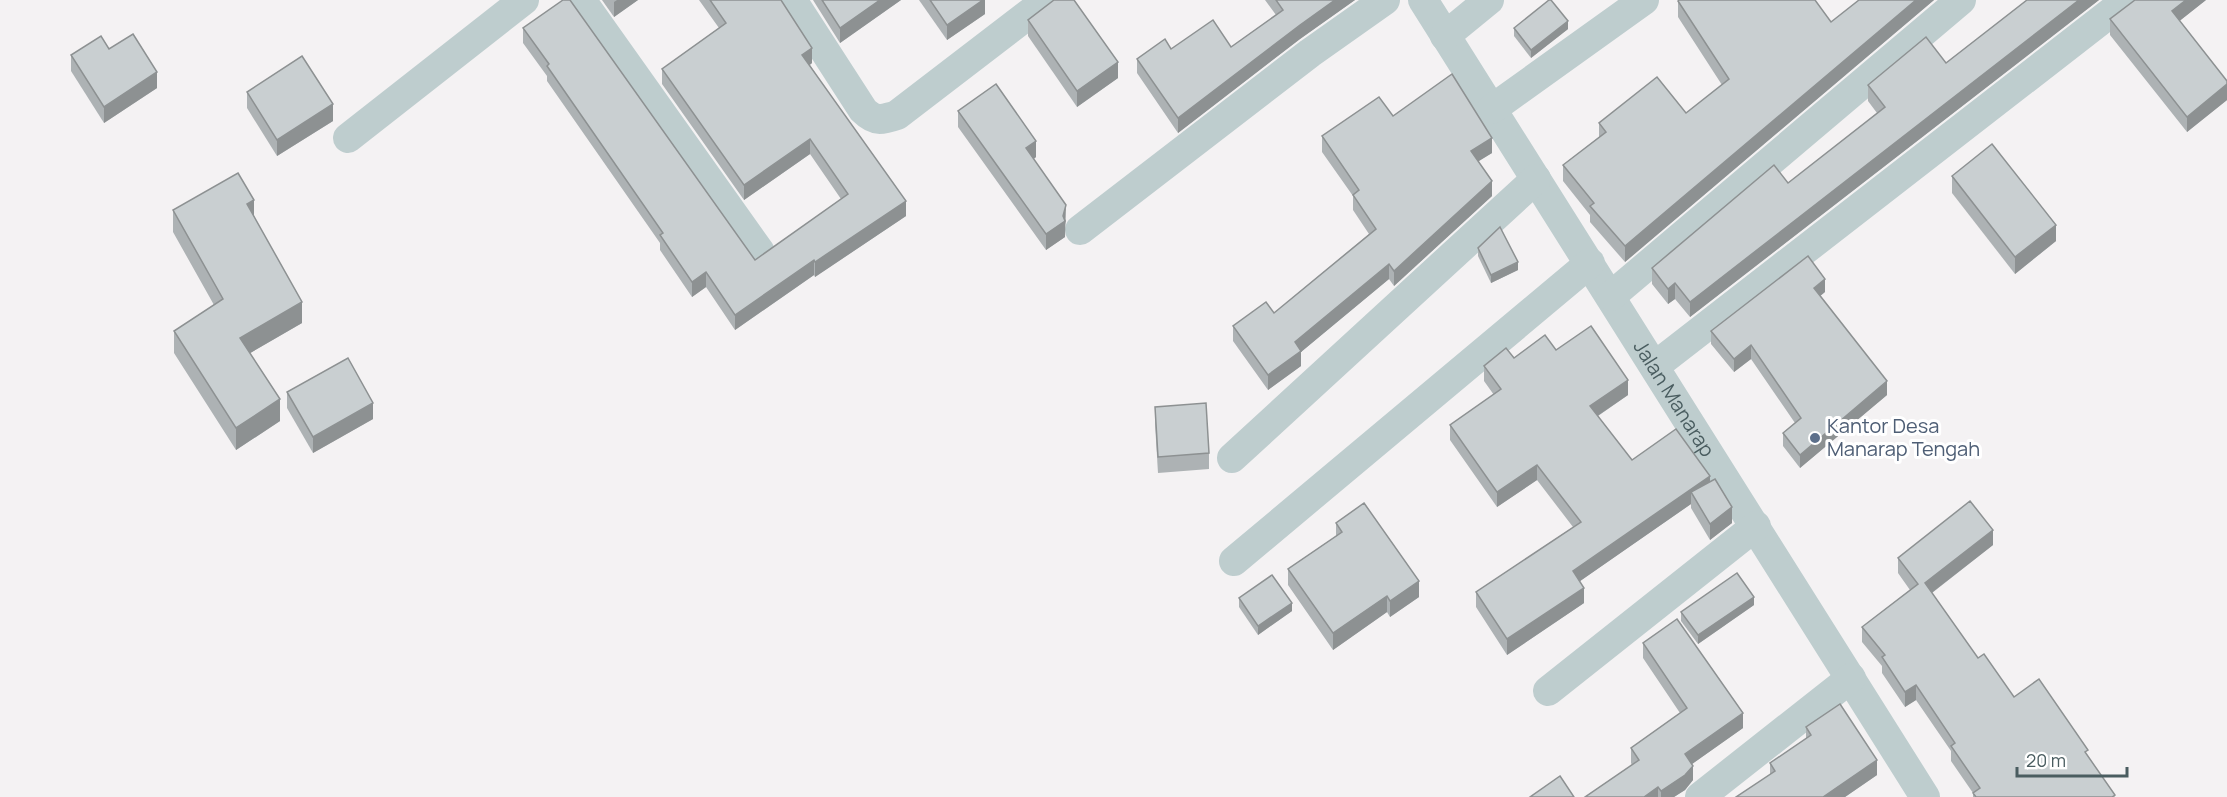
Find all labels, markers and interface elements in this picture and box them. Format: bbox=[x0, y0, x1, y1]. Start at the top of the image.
street label: Jalan Manarap bbox=[1628, 335, 1721, 462]
place label: Kantor Desa Manarap Tengah bbox=[1827, 412, 1980, 462]
marker: Kantor Desa Manarap Tengah bbox=[1808, 431, 1822, 445]
scale bar bbox=[2017, 740, 2126, 778]
text: 20 m bbox=[2026, 748, 2066, 772]

